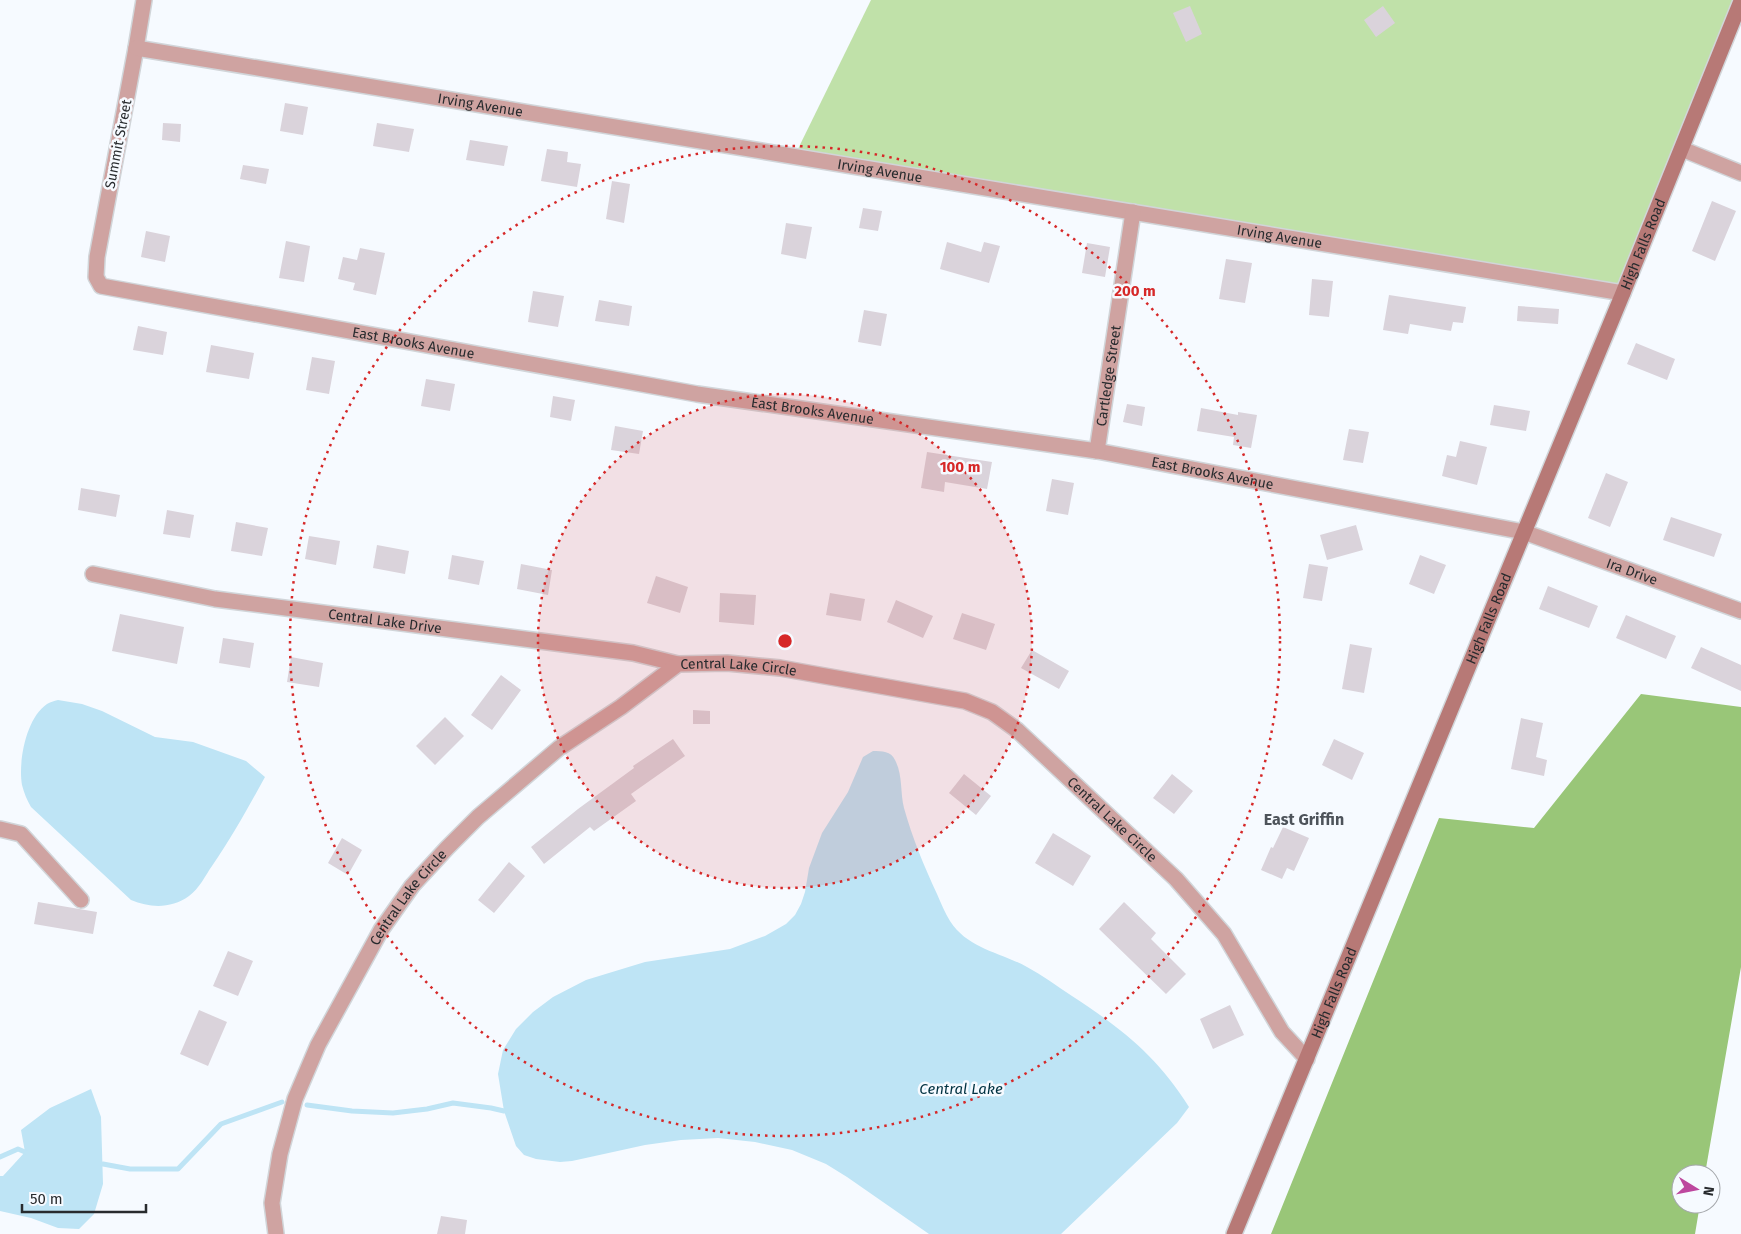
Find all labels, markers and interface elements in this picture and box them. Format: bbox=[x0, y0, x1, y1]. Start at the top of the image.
street label: Irving Avenue bbox=[436, 90, 524, 121]
street label: Summit Street bbox=[102, 97, 136, 190]
street label: Irving Avenue bbox=[836, 156, 924, 186]
street label: High Falls Road bbox=[1617, 196, 1669, 292]
street label: Irving Avenue bbox=[1236, 222, 1323, 252]
text: 200 m bbox=[1114, 282, 1156, 300]
street label: Cartledge Street bbox=[1093, 323, 1125, 428]
street label: East Brooks Avenue bbox=[351, 324, 476, 362]
street label: East Brooks Avenue bbox=[750, 394, 875, 428]
street label: East Brooks Avenue bbox=[1150, 454, 1275, 493]
text: 100 m bbox=[940, 458, 980, 476]
street label: Ira Drive bbox=[1604, 555, 1660, 589]
street label: High Falls Road bbox=[1463, 571, 1515, 667]
street label: Central Lake Drive bbox=[327, 606, 443, 637]
centre of rings bbox=[776, 632, 794, 650]
street label: Central Lake Circle bbox=[680, 655, 798, 680]
street label: Central Lake Circle bbox=[1064, 774, 1160, 866]
district label: East Griffin bbox=[1264, 810, 1344, 829]
street label: Central Lake Circle bbox=[366, 846, 450, 948]
street label: High Falls Road bbox=[1308, 945, 1361, 1041]
water label: Central Lake bbox=[919, 1080, 1003, 1098]
north arrow bbox=[1671, 1164, 1721, 1214]
scale bar bbox=[22, 1182, 146, 1214]
text: N bbox=[1699, 1185, 1717, 1197]
text: 50 m bbox=[30, 1190, 63, 1208]

